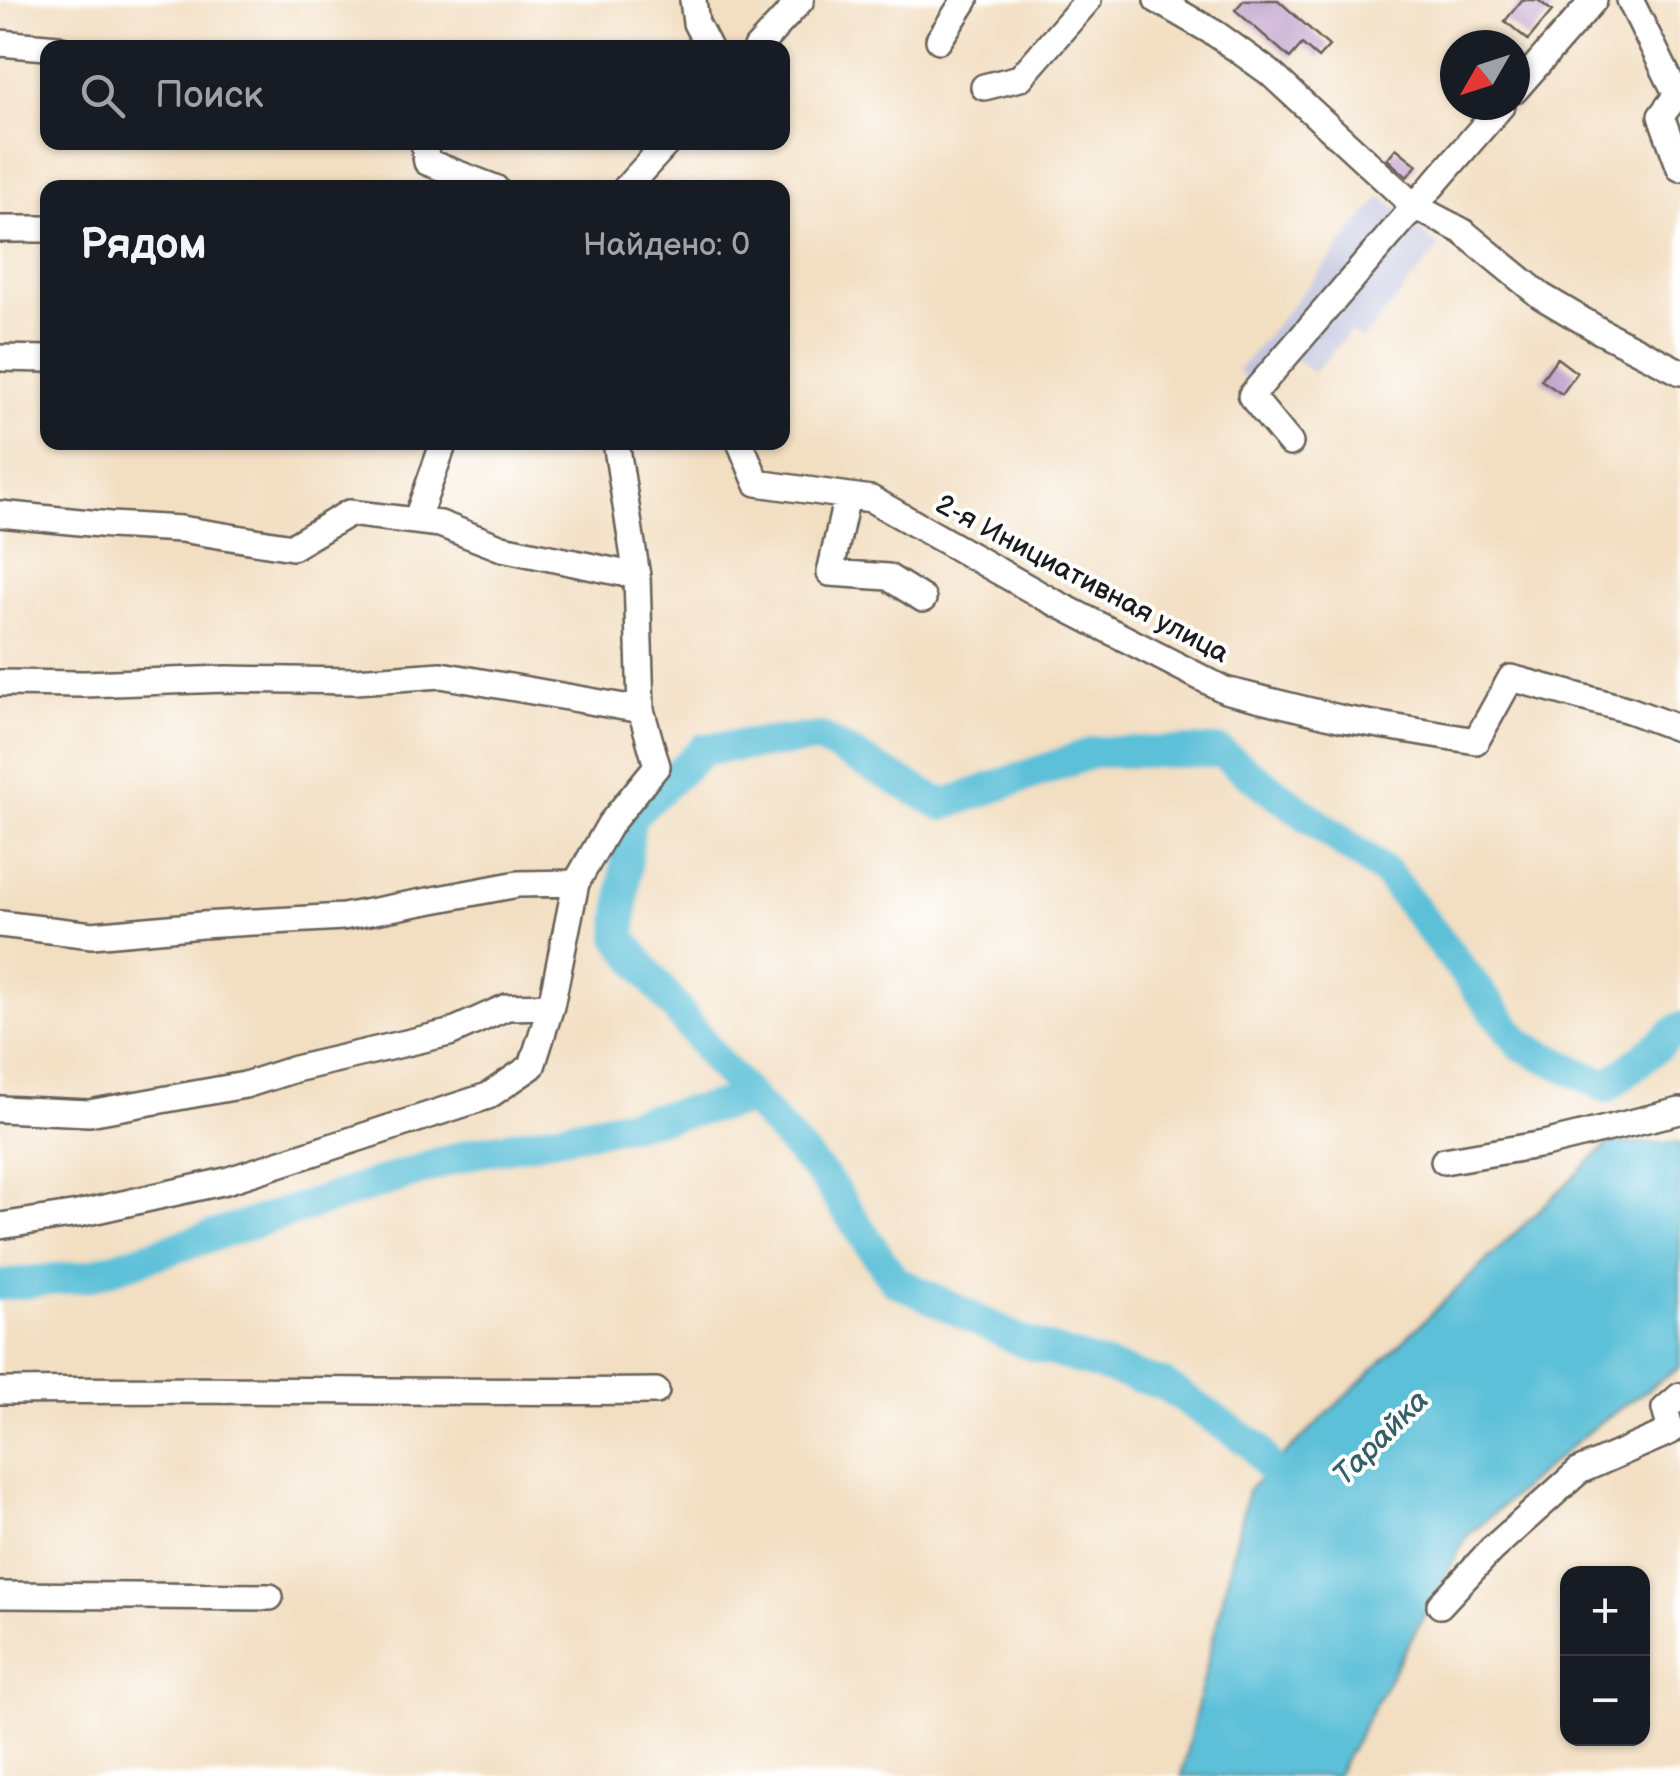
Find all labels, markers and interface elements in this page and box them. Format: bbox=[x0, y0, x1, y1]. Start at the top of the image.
north arrow bbox=[1440, 30, 1530, 120]
search box bbox=[40, 40, 790, 150]
icon: search bbox=[75, 68, 130, 123]
text: Поиск bbox=[155, 73, 263, 118]
text: Рядом bbox=[80, 220, 207, 271]
text: Найдено: 0 bbox=[583, 226, 750, 265]
street label: 2-я Инициативная улица bbox=[930, 488, 1234, 671]
water label: Тарайка bbox=[1326, 1383, 1436, 1493]
map controls bbox=[1560, 1566, 1650, 1746]
button: + bbox=[1560, 1566, 1650, 1656]
button: − bbox=[1560, 1656, 1650, 1746]

